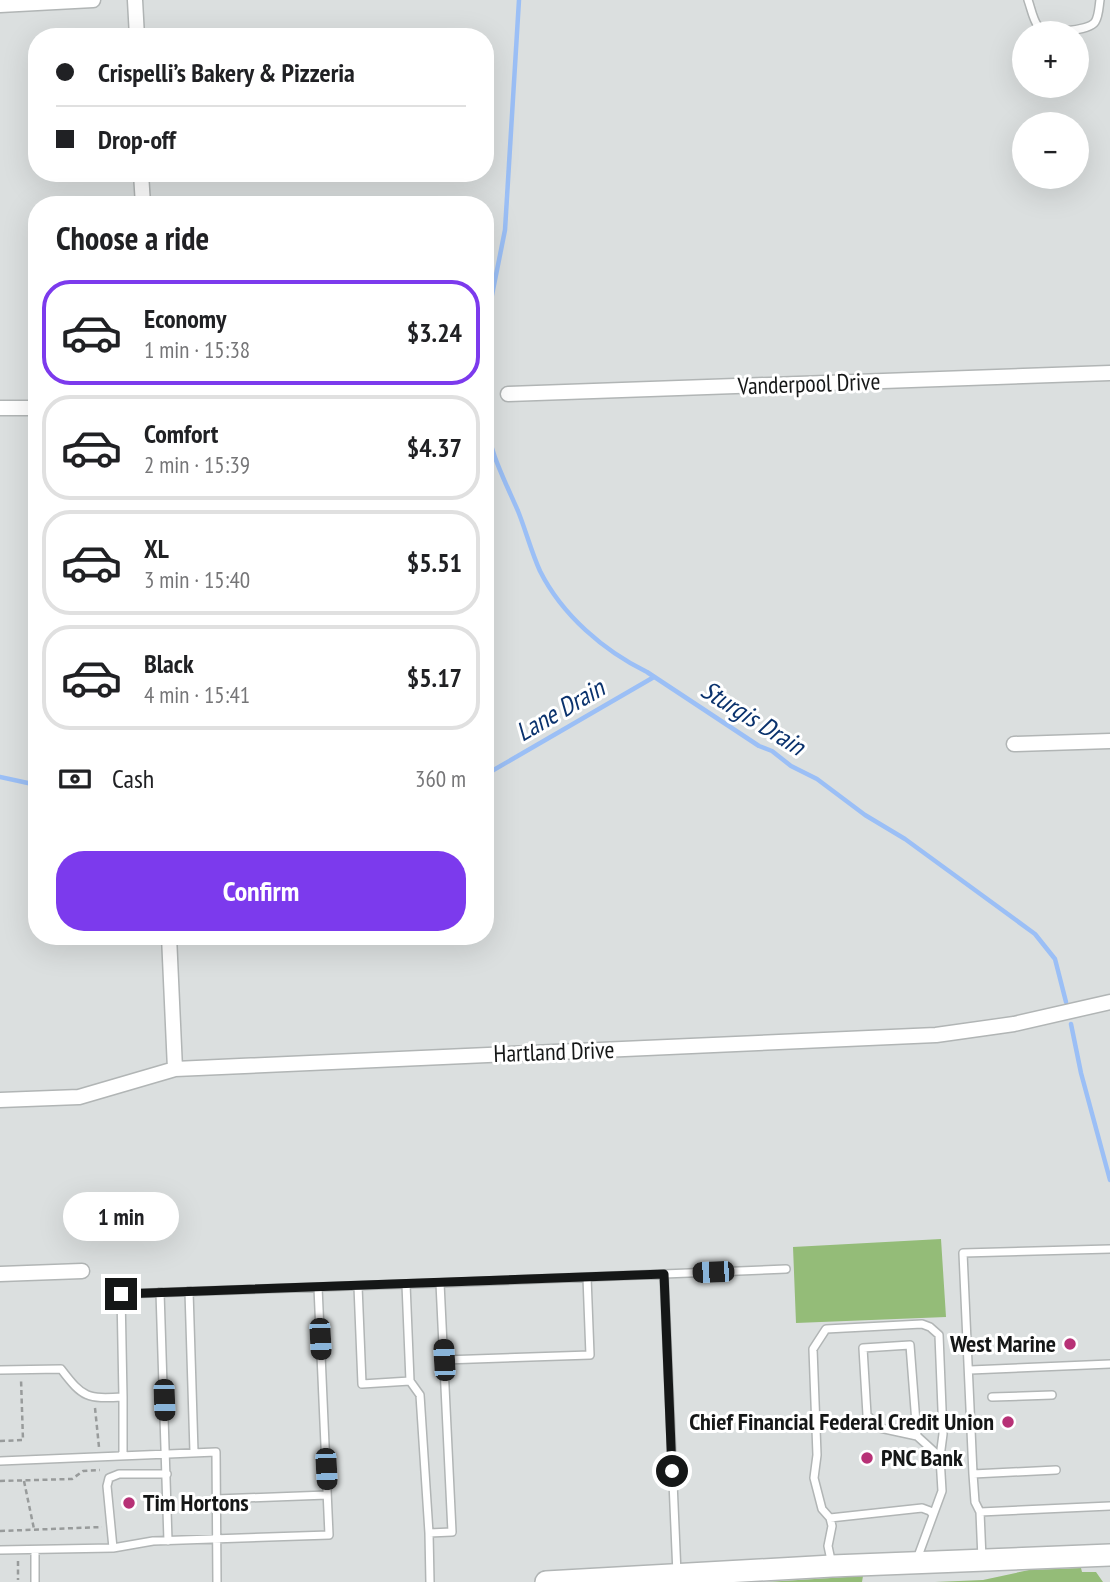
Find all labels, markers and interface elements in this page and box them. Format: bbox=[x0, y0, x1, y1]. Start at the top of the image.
map controls bbox=[1012, 21, 1089, 189]
button: + bbox=[1012, 21, 1089, 98]
text: Crispelli’s Bakery & Pizzeria bbox=[98, 56, 355, 89]
button: − bbox=[1012, 112, 1089, 189]
text: Drop-off bbox=[98, 123, 176, 156]
text: Choose a ride bbox=[56, 217, 209, 259]
icon: car bbox=[60, 301, 123, 364]
text: Economy bbox=[144, 302, 226, 335]
text: $3.24 bbox=[407, 316, 462, 349]
text: 1 min · 15:38 bbox=[144, 335, 250, 364]
street label: Vanderpool Drive bbox=[736, 366, 881, 402]
icon: car bbox=[60, 416, 123, 479]
text: Comfort bbox=[144, 417, 218, 450]
text: $4.37 bbox=[407, 431, 462, 464]
text: 2 min · 15:39 bbox=[144, 450, 250, 479]
icon: car bbox=[60, 531, 123, 594]
text: XL bbox=[144, 532, 169, 565]
text: $5.51 bbox=[407, 546, 462, 579]
text: 3 min · 15:40 bbox=[144, 565, 250, 594]
icon: car bbox=[60, 646, 123, 709]
text: Black bbox=[144, 647, 194, 680]
text: $5.17 bbox=[407, 661, 462, 694]
water label: Lane Drain bbox=[510, 670, 611, 748]
water label: Sturgis Drain bbox=[695, 673, 813, 763]
text: 4 min · 15:41 bbox=[144, 680, 250, 709]
icon: cash bbox=[56, 760, 94, 798]
text: Cash bbox=[112, 762, 154, 795]
text: 360 m bbox=[415, 764, 466, 793]
button: Confirm bbox=[56, 851, 466, 931]
street label: Hartland Drive bbox=[493, 1034, 615, 1069]
callout: 1 min bbox=[63, 1192, 179, 1242]
text: 1 min bbox=[98, 1202, 144, 1231]
car bbox=[692, 1261, 735, 1283]
route end bbox=[105, 1278, 137, 1310]
car bbox=[309, 1317, 332, 1361]
place label: West Marine bbox=[949, 1328, 1056, 1359]
marker: West Marine bbox=[1062, 1336, 1078, 1352]
car bbox=[433, 1338, 456, 1382]
car bbox=[153, 1379, 176, 1421]
place label: Chief Financial Federal Credit Union bbox=[689, 1406, 994, 1437]
marker: Chief Financial Federal Credit Union bbox=[1000, 1414, 1016, 1430]
place label: PNC Bank bbox=[881, 1442, 963, 1473]
car bbox=[315, 1447, 338, 1491]
marker: PNC Bank bbox=[859, 1450, 875, 1466]
route start bbox=[656, 1455, 688, 1487]
place label: Tim Hortons bbox=[143, 1487, 249, 1518]
marker: Tim Hortons bbox=[121, 1495, 137, 1511]

